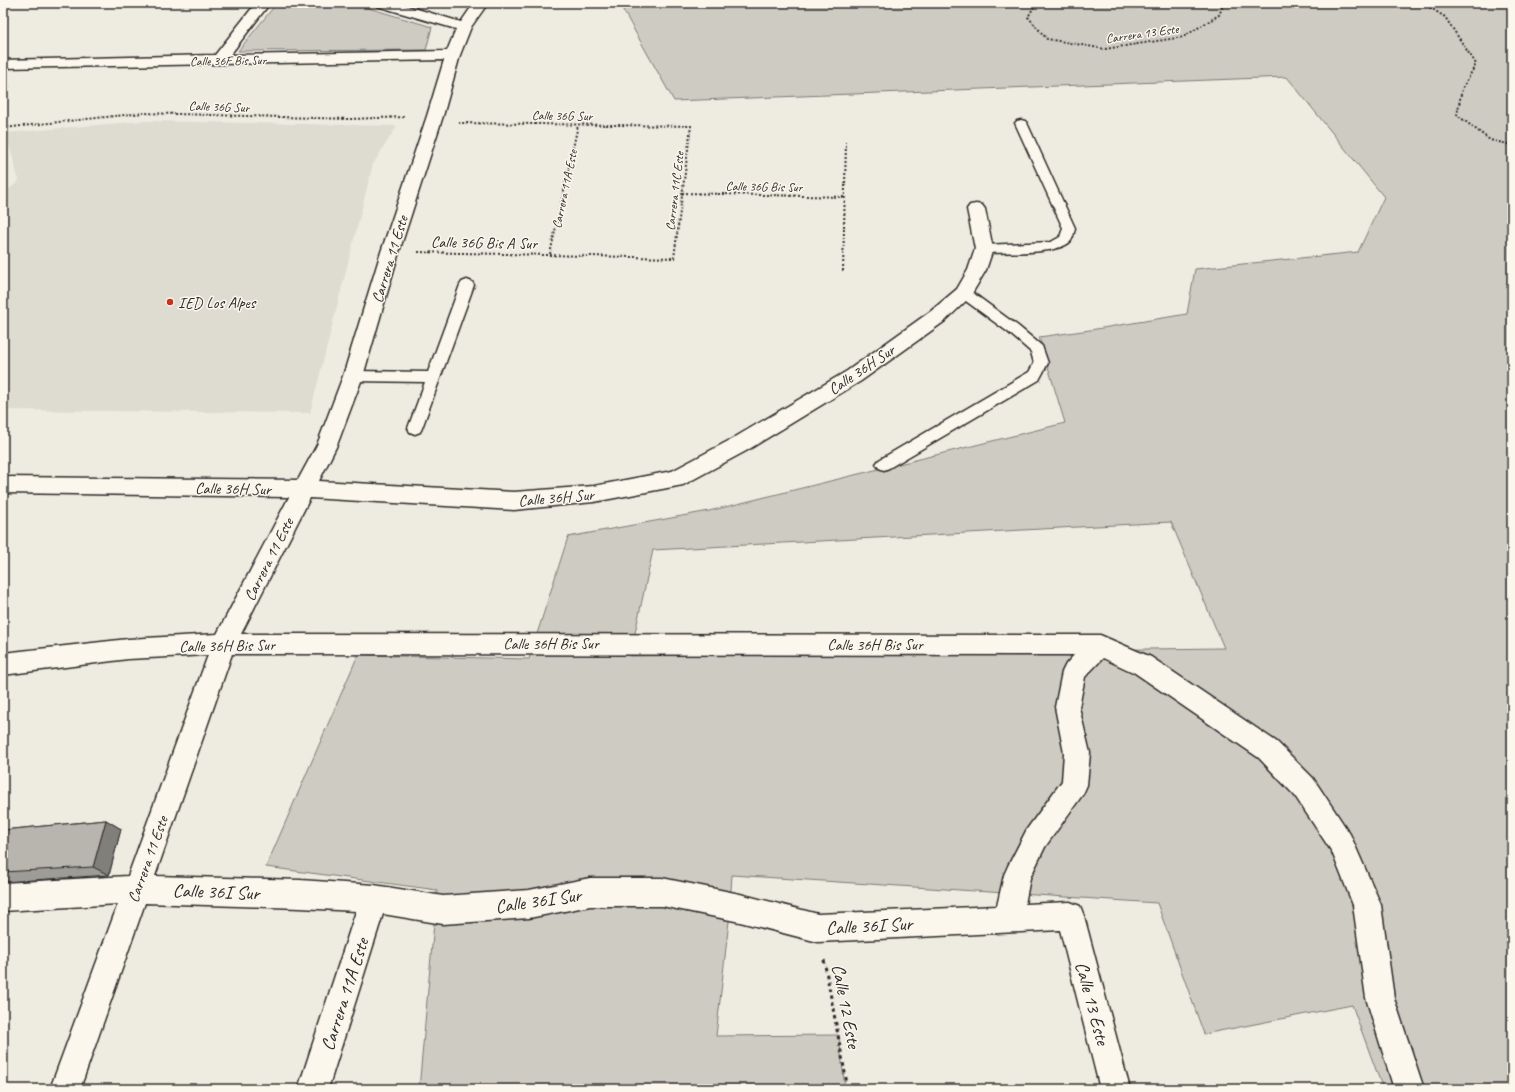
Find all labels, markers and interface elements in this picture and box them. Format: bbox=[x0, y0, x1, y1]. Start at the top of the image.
street label: Carrera 13 Este bbox=[1105, 21, 1180, 47]
street label: Calle 36F Bis Sur bbox=[190, 52, 268, 70]
street label: Calle 36G Sur bbox=[188, 98, 251, 116]
street label: Calle 36G Sur bbox=[532, 107, 594, 125]
street label: Carrera 11A Este bbox=[549, 148, 581, 230]
street label: Carrera 11C Este bbox=[662, 150, 688, 231]
street label: Calle 36G Bis Sur bbox=[725, 178, 804, 196]
street label: Carrera 11 Este bbox=[367, 212, 413, 305]
street label: Calle 36G Bis A Sur bbox=[431, 232, 539, 254]
place label: IED Los Alpes bbox=[178, 293, 257, 313]
marker: IED Los Alpes bbox=[165, 297, 175, 307]
street label: Calle 36H Sur bbox=[825, 339, 900, 399]
street label: Calle 36H Sur bbox=[195, 478, 273, 500]
street label: Calle 36H Sur bbox=[517, 485, 597, 511]
street label: Carrera 11 Este bbox=[240, 513, 299, 604]
street label: Calle 36H Bis Sur bbox=[503, 634, 600, 654]
street label: Calle 36H Bis Sur bbox=[179, 635, 276, 657]
street label: Calle 36H Bis Sur bbox=[827, 635, 924, 655]
street label: Carrera 11 Este bbox=[123, 812, 173, 905]
street label: Calle 36I Sur bbox=[172, 878, 262, 906]
street label: Calle 36I Sur bbox=[494, 883, 585, 919]
street label: Calle 36I Sur bbox=[825, 912, 915, 940]
street label: Carrera 11A Este bbox=[315, 933, 375, 1054]
street label: Calle 13 Este bbox=[1069, 959, 1115, 1049]
street label: Calle 12 Este bbox=[826, 962, 866, 1052]

